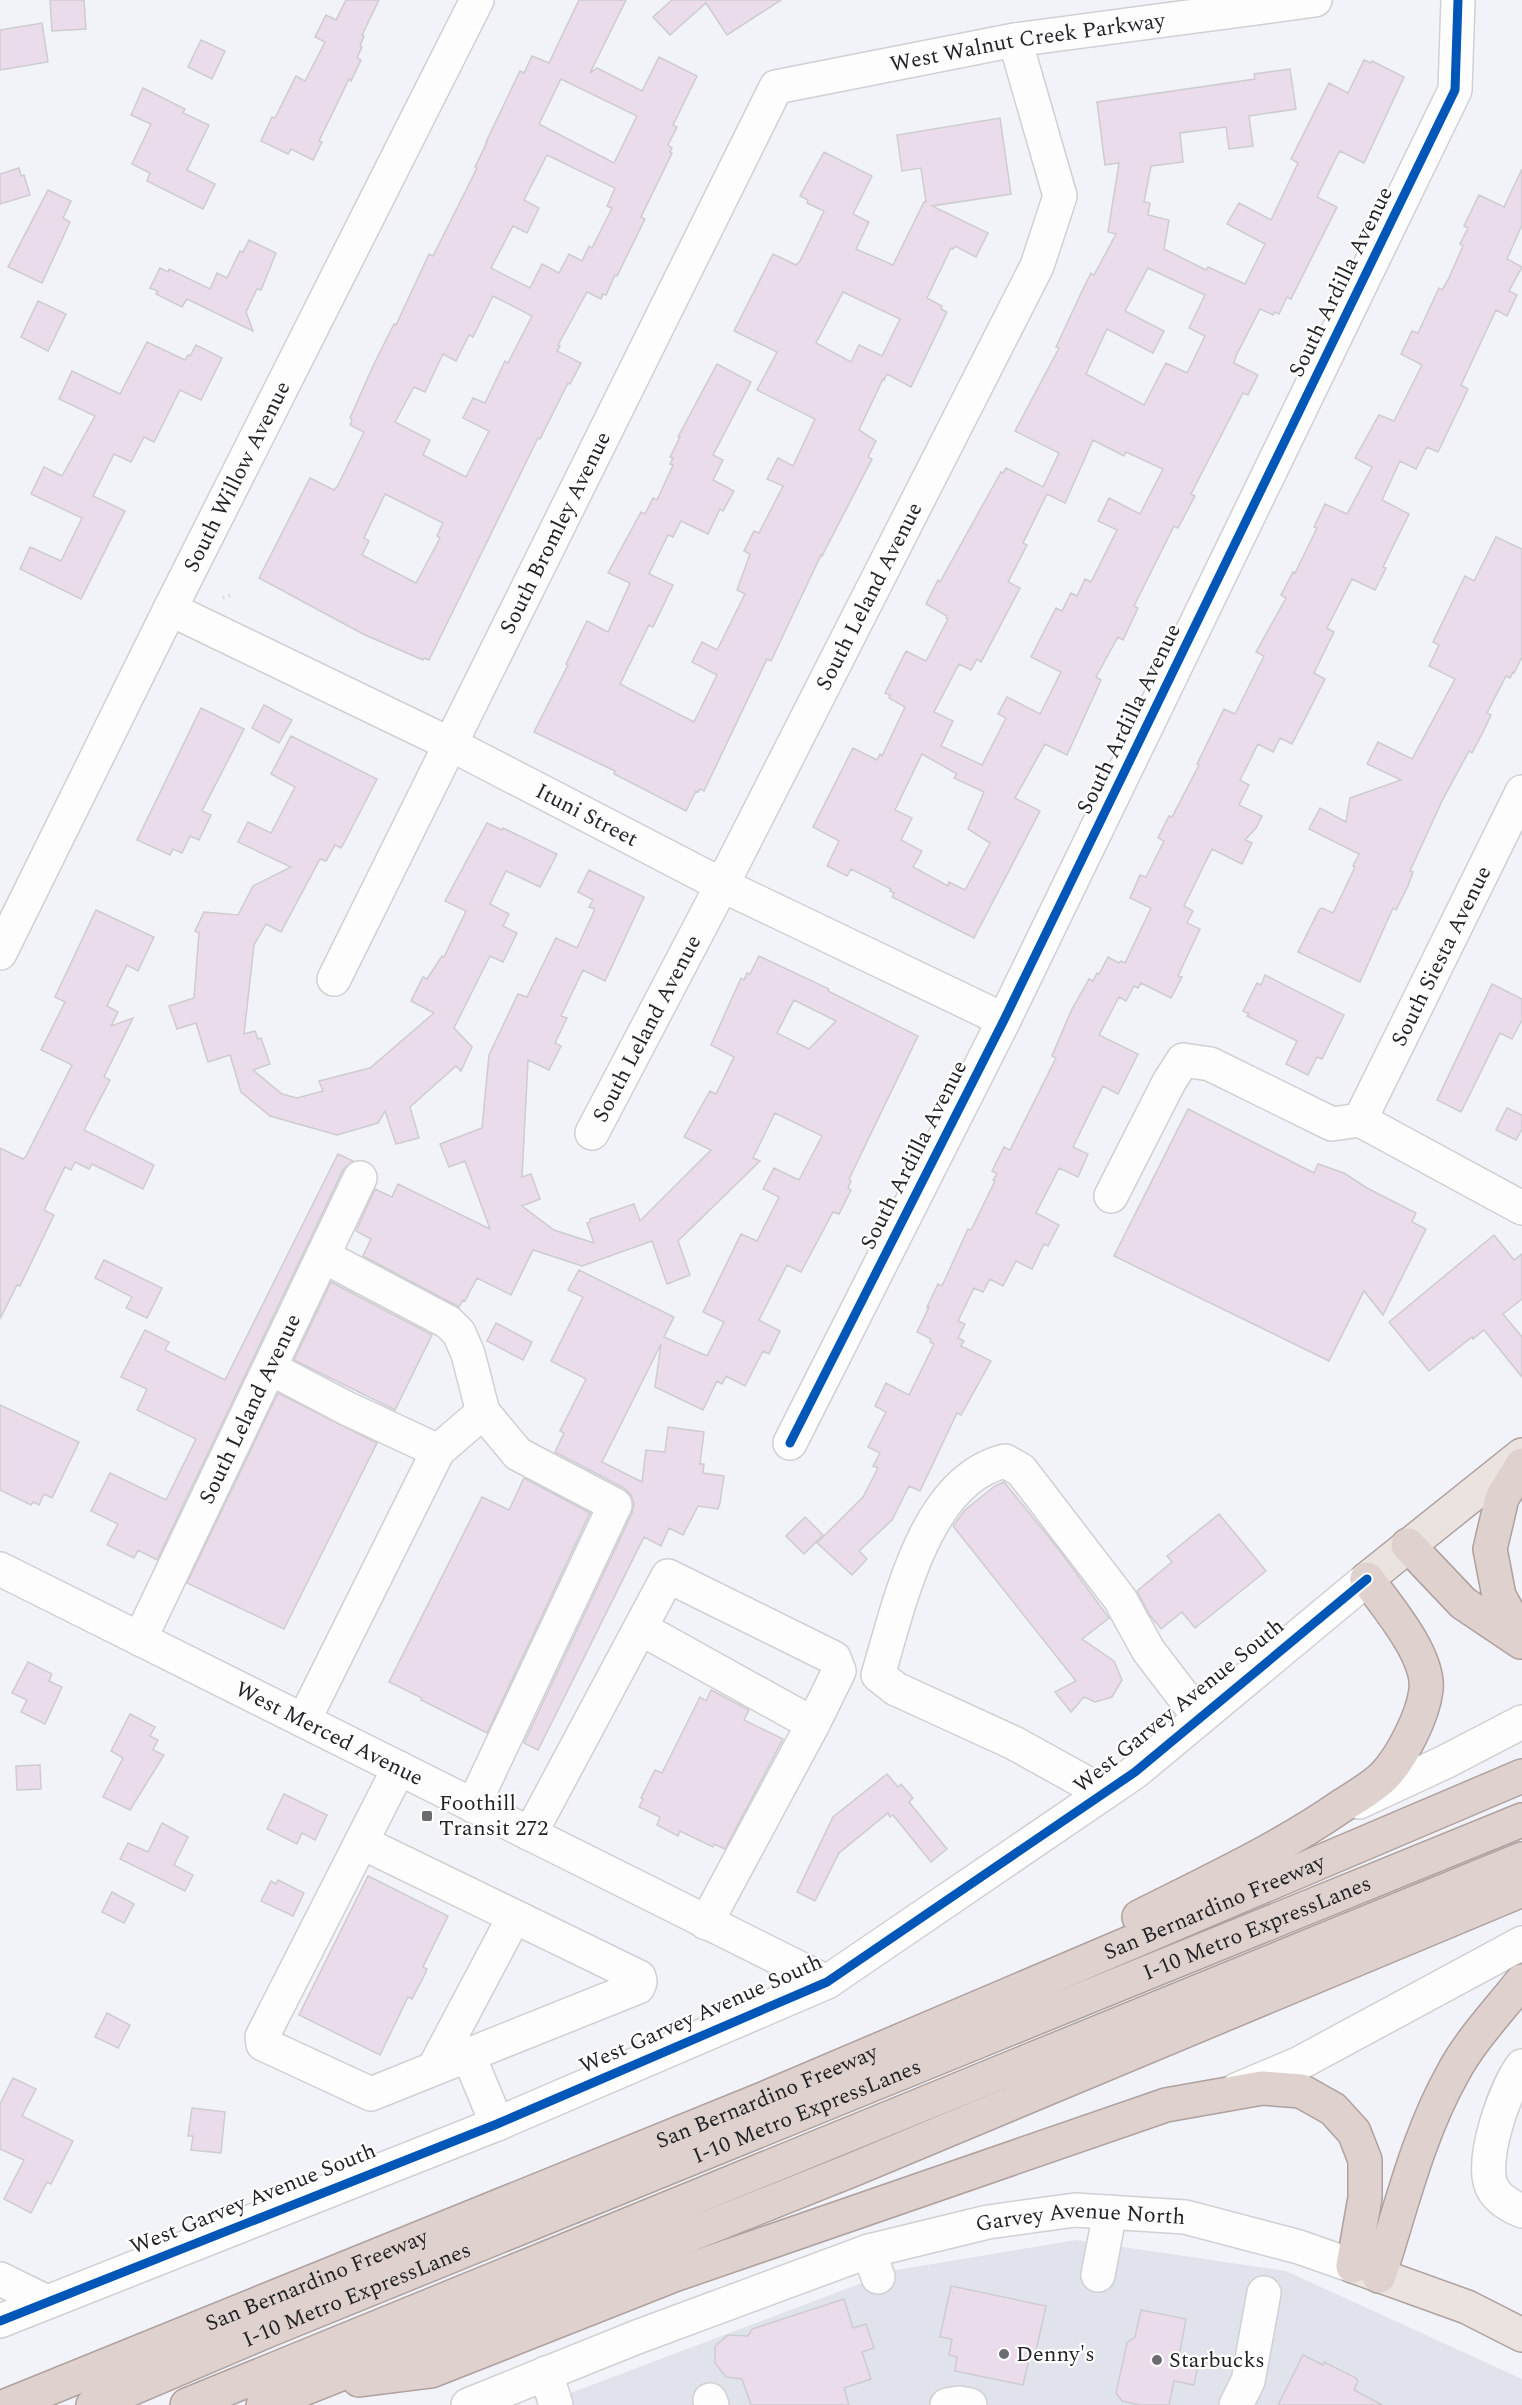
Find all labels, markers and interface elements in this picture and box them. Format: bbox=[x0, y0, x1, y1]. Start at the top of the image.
street label: West Walnut Creek Parkway bbox=[887, 3, 1168, 81]
street label: South Ardilla Avenue bbox=[1280, 181, 1402, 383]
street label: South Willow Avenue bbox=[175, 375, 299, 578]
street label: South Bromley Avenue bbox=[491, 426, 619, 640]
street label: South Leland Avenue bbox=[807, 496, 931, 696]
street label: South Ardilla Avenue bbox=[1068, 618, 1190, 820]
street label: Ituni Street bbox=[530, 775, 644, 855]
street label: South Siesta Avenue bbox=[1382, 860, 1500, 1052]
street label: South Leland Avenue bbox=[584, 929, 710, 1128]
street label: South Ardilla Avenue bbox=[852, 1055, 976, 1255]
street label: South Leland Avenue bbox=[190, 1308, 309, 1510]
street label: West Garvey Avenue South bbox=[1066, 1610, 1292, 1802]
street label: West Merced Avenue bbox=[229, 1672, 429, 1794]
place label: Foothill Transit 272 bbox=[439, 1787, 548, 1845]
marker: Foothill Transit 272 bbox=[420, 1809, 434, 1823]
street label: San Bernardino Freeway bbox=[1098, 1845, 1331, 1969]
street label: I-10 Metro ExpressLanes bbox=[1138, 1867, 1376, 1989]
street label: West Garvey Avenue South bbox=[574, 1945, 828, 2083]
street label: San Bernardino Freeway bbox=[651, 2035, 884, 2157]
street label: I-10 Metro ExpressLanes bbox=[688, 2050, 926, 2172]
street label: West Garvey Avenue South bbox=[125, 2134, 381, 2264]
street label: Garvey Avenue North bbox=[972, 2194, 1186, 2241]
street label: San Bernardino Freeway bbox=[200, 2219, 434, 2340]
street label: I-10 Metro ExpressLanes bbox=[237, 2233, 476, 2356]
place label: Denny's bbox=[1016, 2338, 1095, 2371]
place label: Starbucks bbox=[1169, 2344, 1265, 2377]
marker: Denny's bbox=[997, 2347, 1011, 2361]
marker: Starbucks bbox=[1150, 2353, 1164, 2367]

